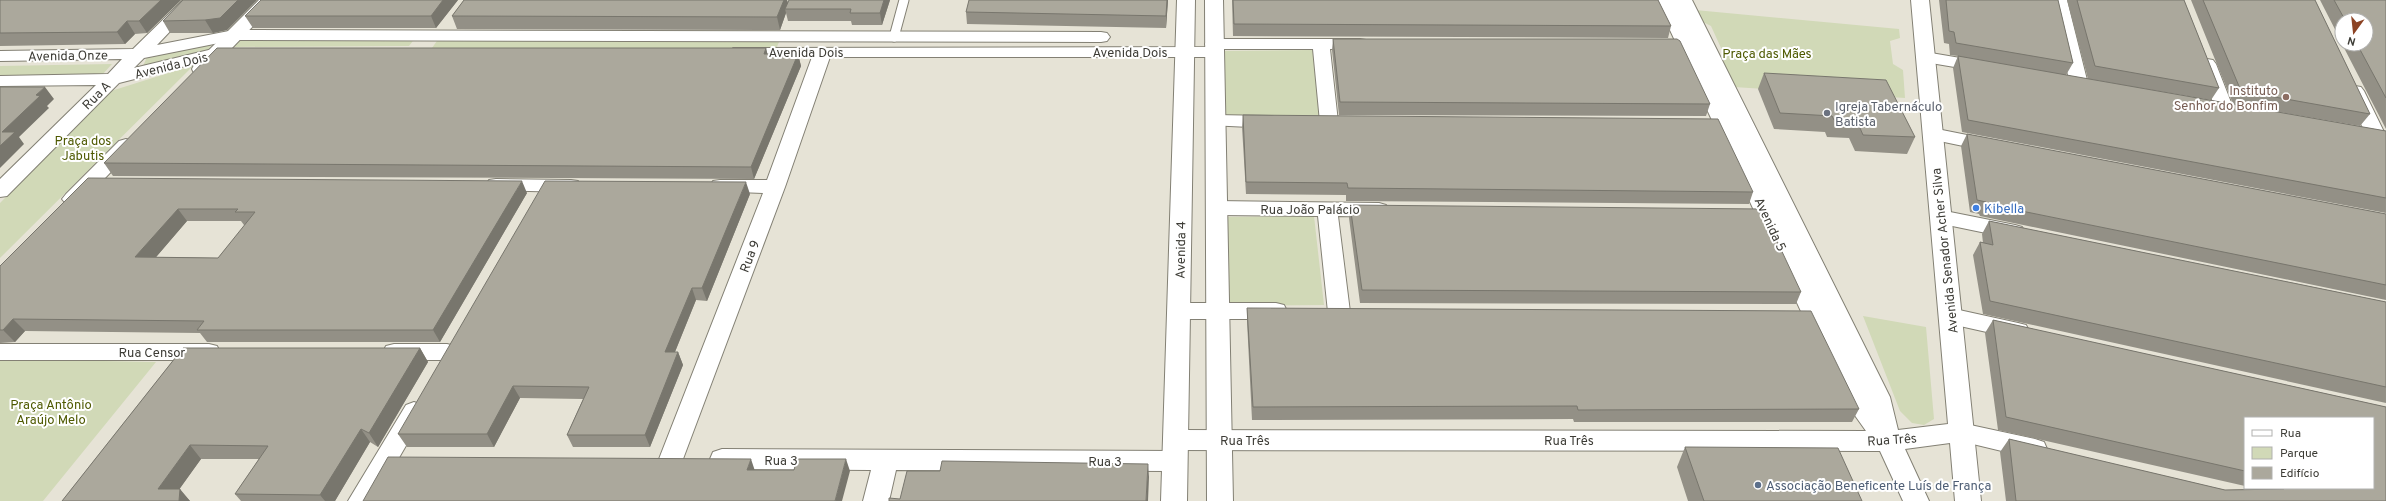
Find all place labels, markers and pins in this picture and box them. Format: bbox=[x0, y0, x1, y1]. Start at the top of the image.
place label: Instituto Senhor do Bonfim bbox=[2174, 84, 2278, 115]
marker: Instituto Senhor do Bonfim bbox=[2281, 92, 2291, 102]
place label: Igreja Tabernáculo Batista bbox=[1835, 100, 1942, 131]
marker: Igreja Tabernáculo Batista bbox=[1822, 108, 1832, 118]
place label: Kibella bbox=[1984, 202, 2024, 218]
marker: Kibella bbox=[1971, 203, 1981, 213]
place label: Associação Beneficente Luís de França bbox=[1766, 479, 1991, 495]
marker: Associação Beneficente Luís de França bbox=[1753, 480, 1763, 490]

